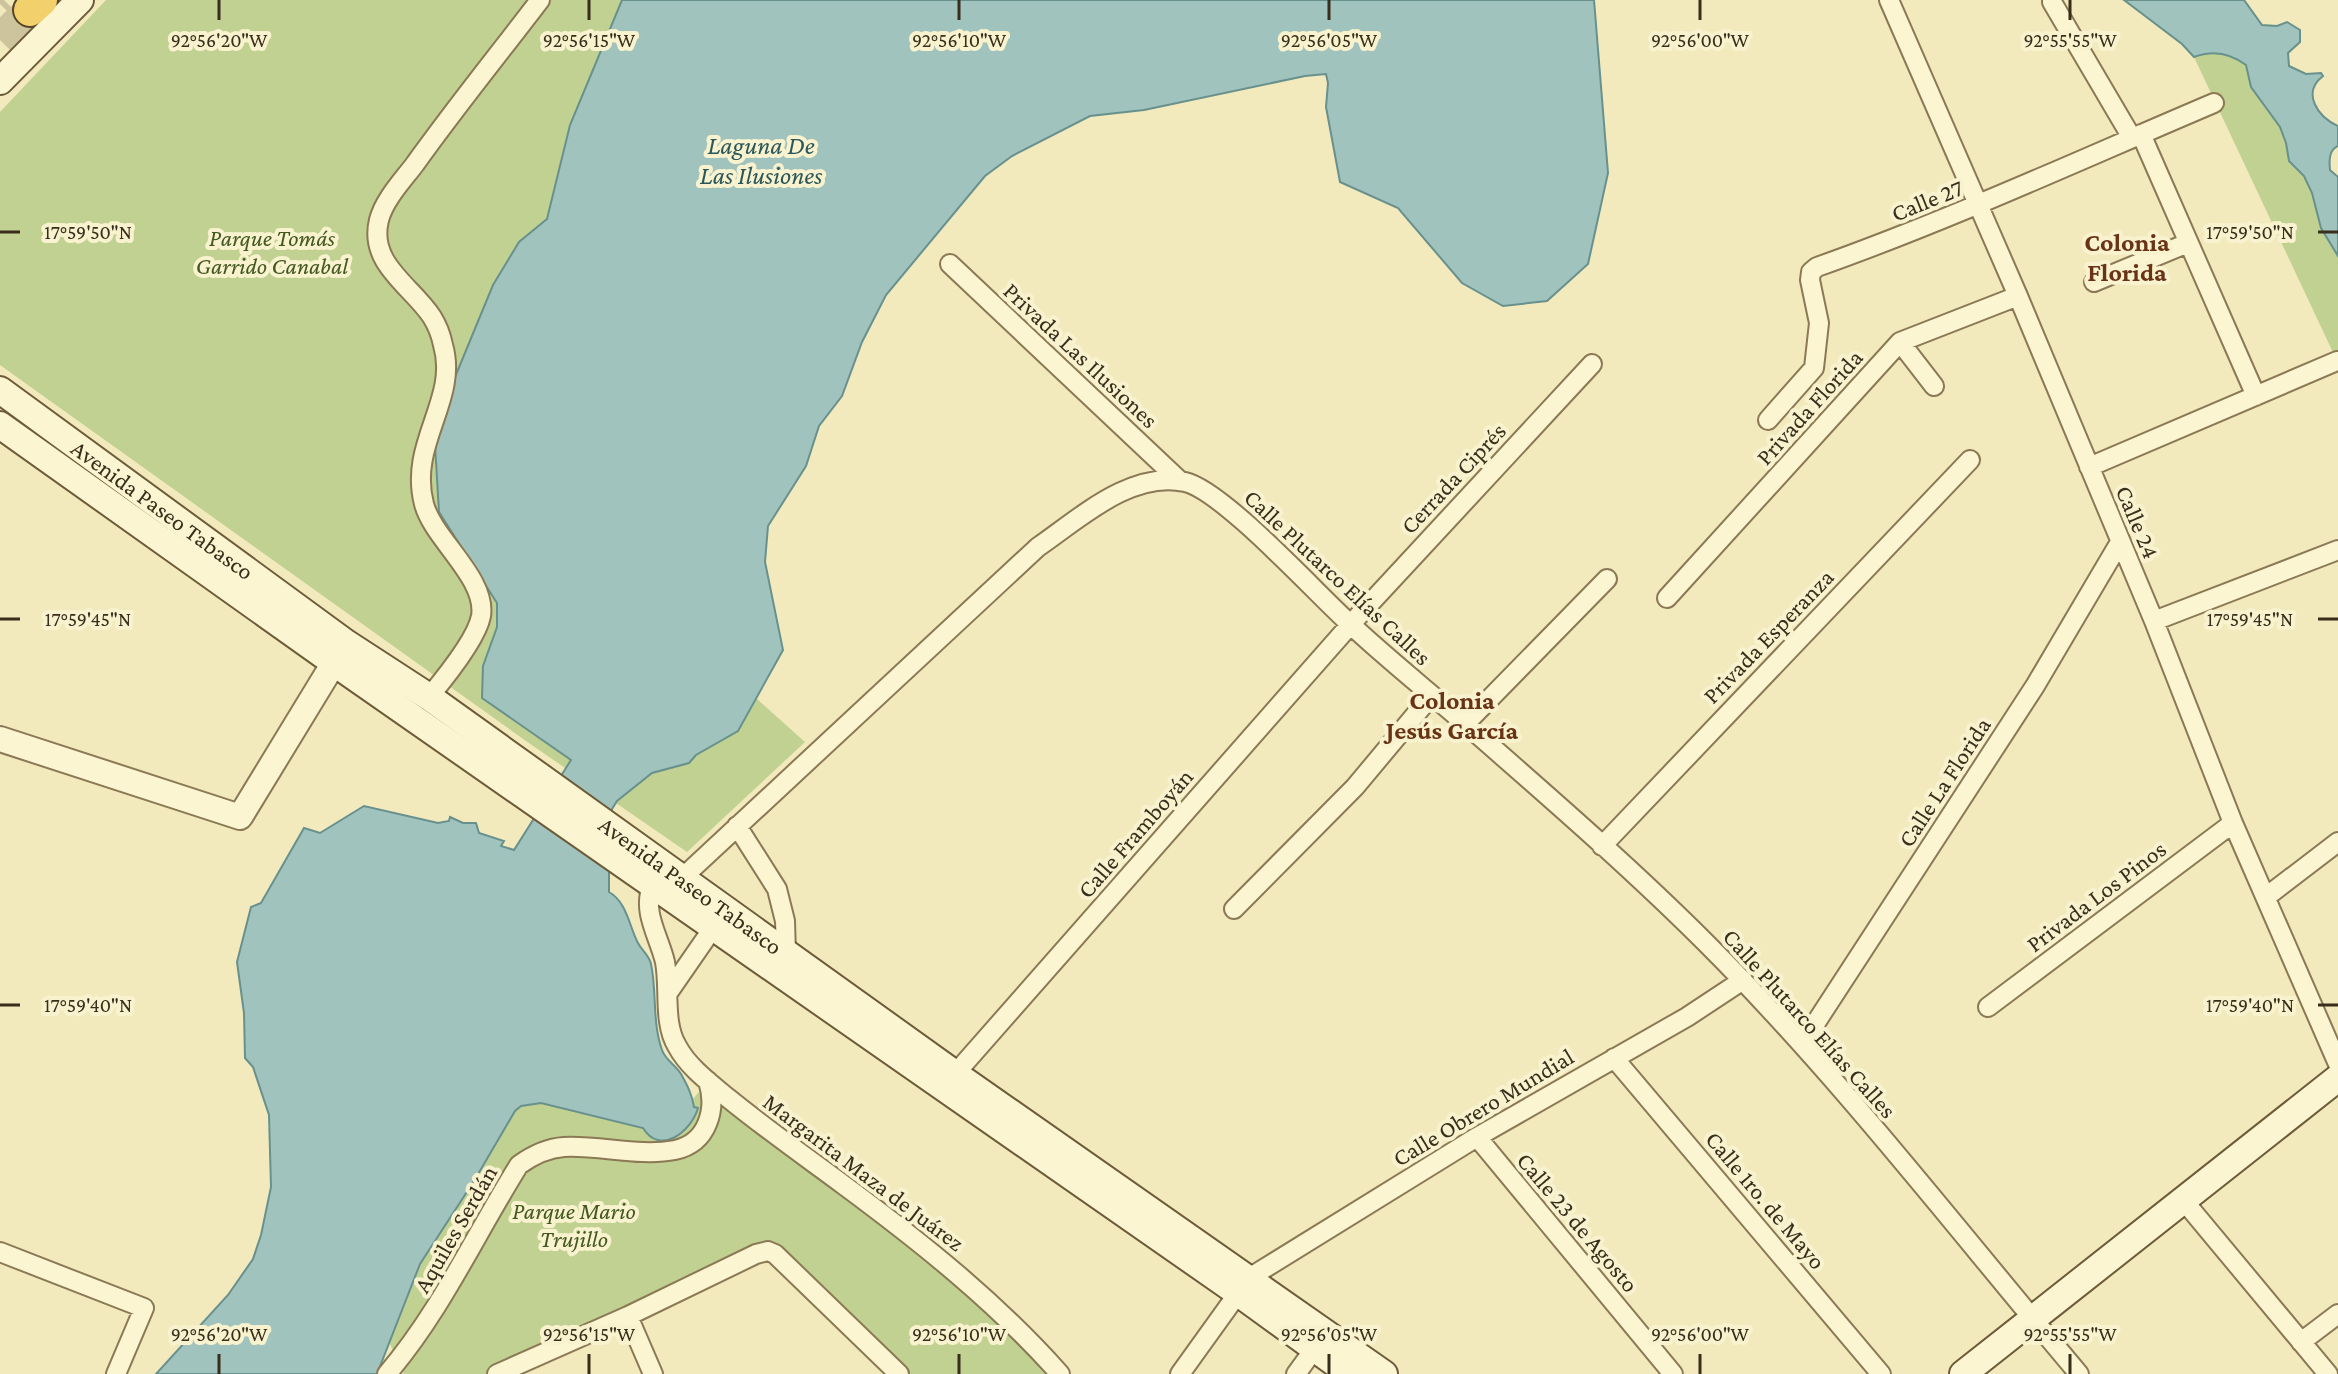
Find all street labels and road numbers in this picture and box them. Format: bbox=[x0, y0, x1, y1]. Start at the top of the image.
street label: Calle 27 bbox=[1887, 173, 1967, 227]
street label: Privada Las Ilusiones bbox=[998, 277, 1164, 433]
street label: Privada Florida bbox=[1750, 344, 1868, 470]
street label: Cerrada Ciprés bbox=[1395, 417, 1511, 539]
street label: Avenida Paseo Tabasco bbox=[67, 434, 259, 585]
street label: Calle 24 bbox=[2111, 482, 2165, 562]
street label: Calle Plutarco Elías Calles bbox=[1239, 483, 1437, 671]
street label: Privada Esperanza bbox=[1697, 563, 1839, 709]
street label: Calle La Florida bbox=[1892, 712, 1996, 852]
street label: Calle Framboyán bbox=[1072, 763, 1198, 903]
street label: Avenida Paseo Tabasco bbox=[594, 810, 788, 960]
street label: Privada Los Pinos bbox=[2021, 835, 2171, 957]
street label: Calle Plutarco Elías Calles bbox=[1718, 923, 1902, 1123]
street label: Calle Obrero Mundial bbox=[1388, 1042, 1578, 1172]
street label: Margarita Maza de Juárez bbox=[758, 1088, 970, 1256]
street label: Calle 1ro. de Mayo bbox=[1700, 1126, 1832, 1274]
street label: Calle 23 de Agosto bbox=[1512, 1147, 1644, 1297]
street label: Aquiles Serdán bbox=[408, 1161, 502, 1297]

